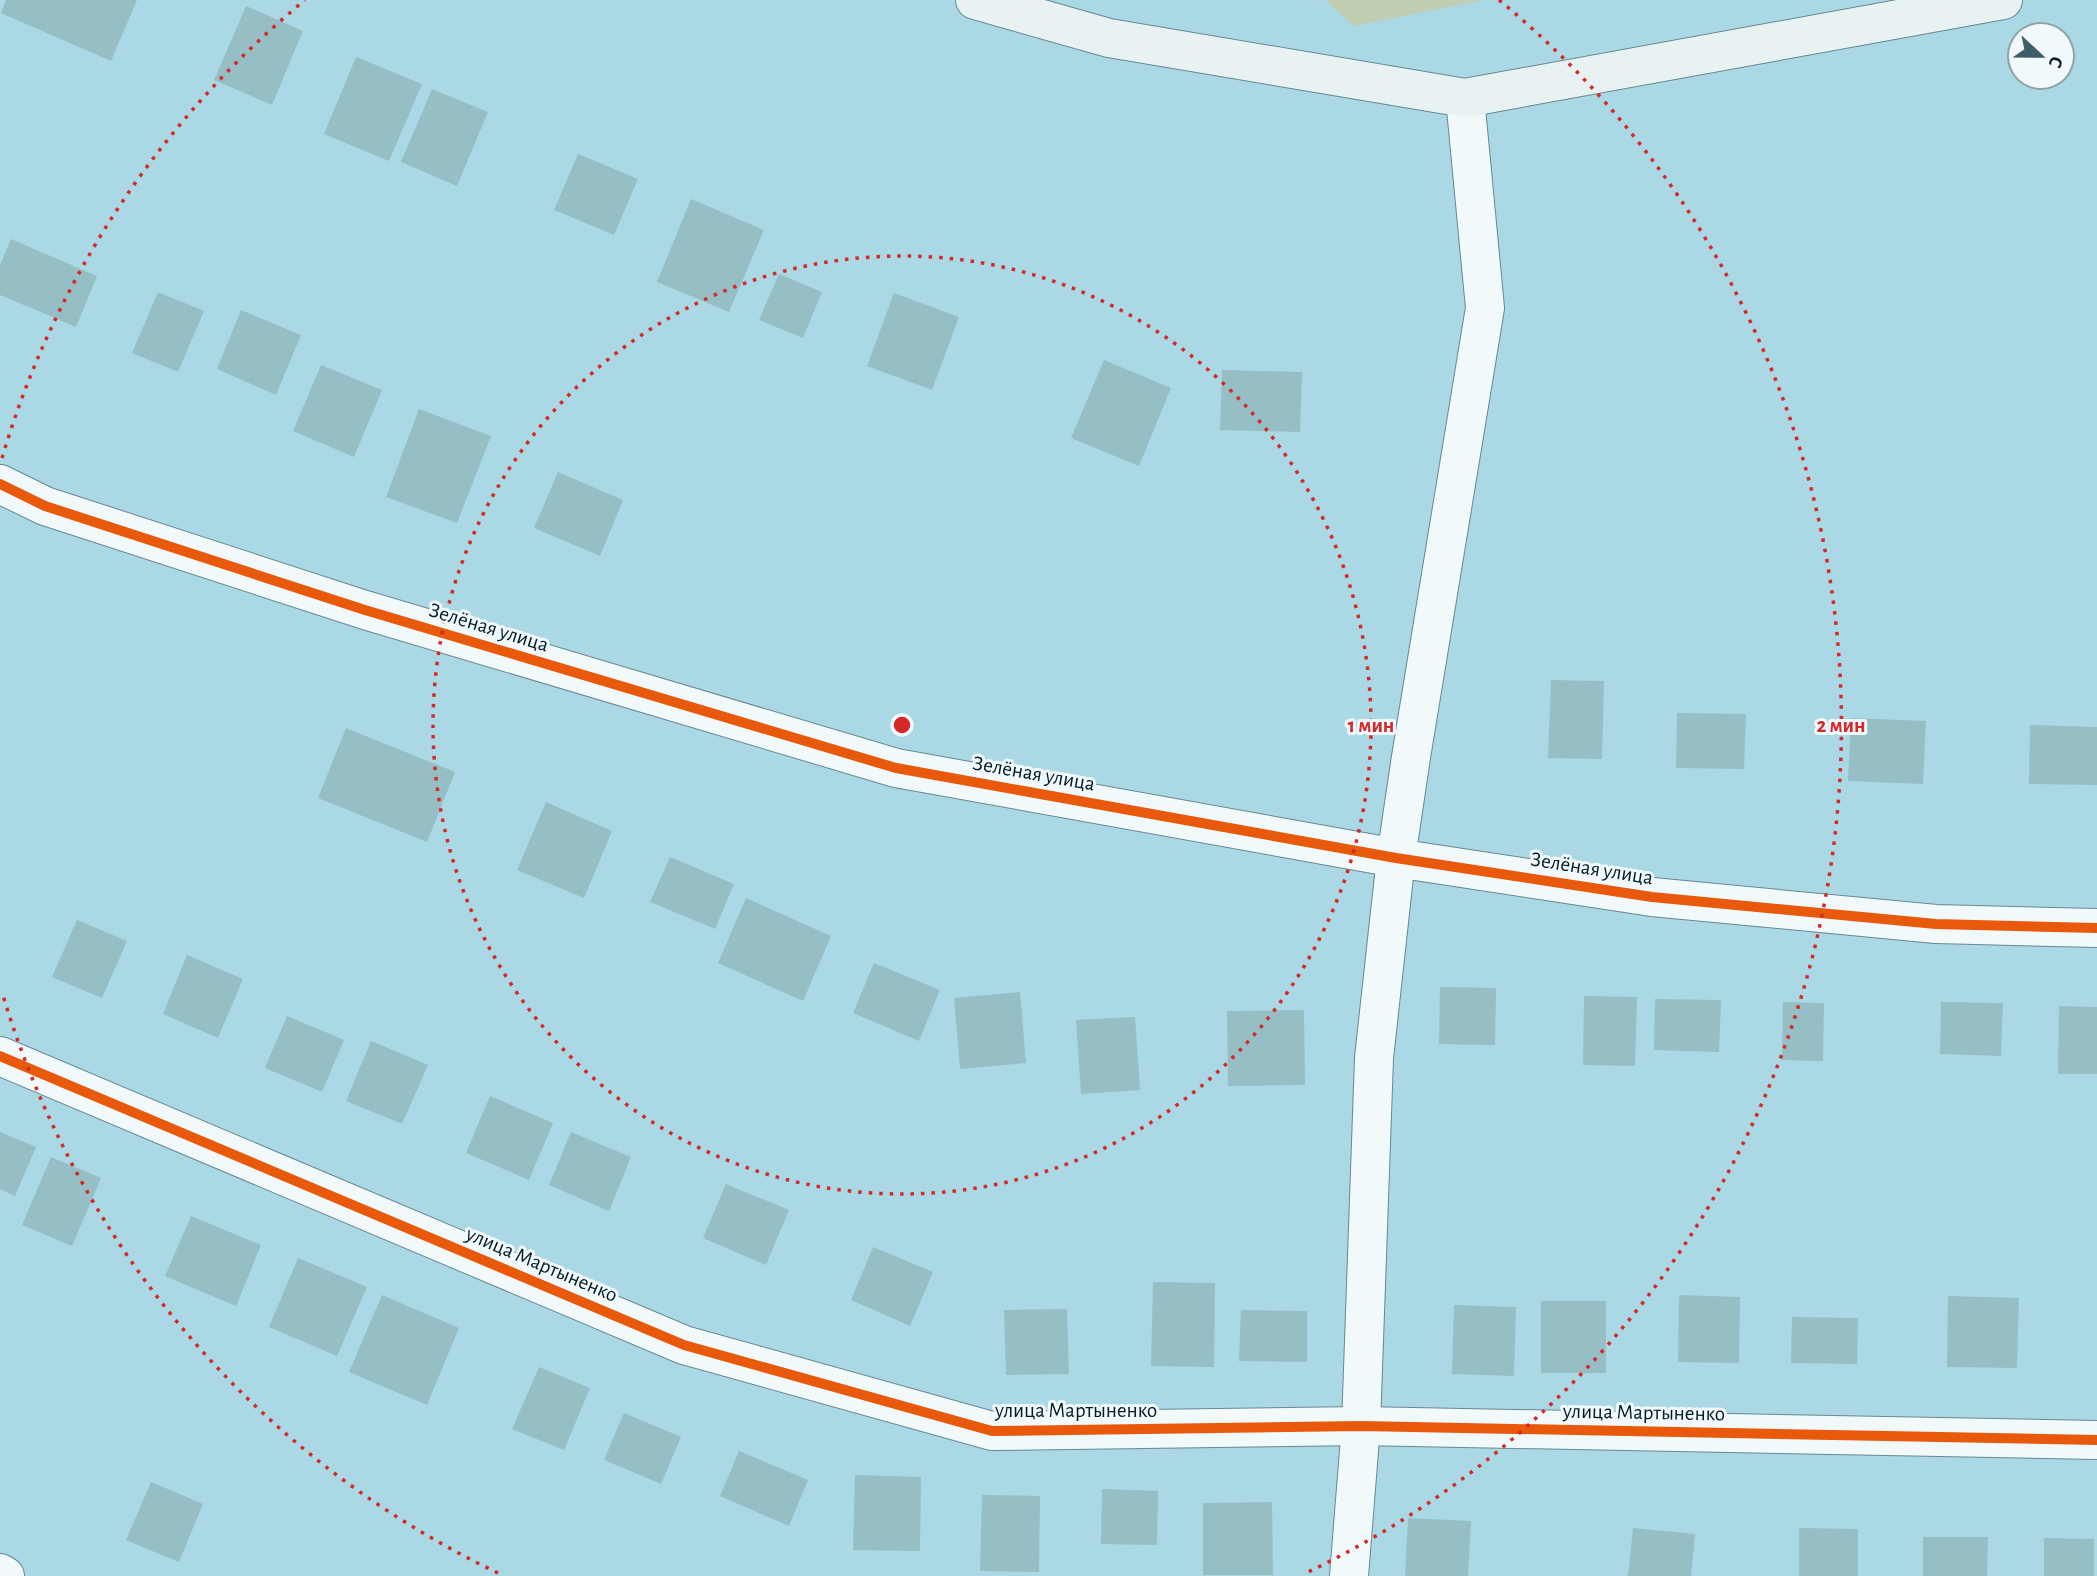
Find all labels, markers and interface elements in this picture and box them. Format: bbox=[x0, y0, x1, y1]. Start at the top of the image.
north arrow bbox=[2006, 21, 2076, 91]
text: С bbox=[2045, 53, 2066, 70]
street label: Зелёная улица bbox=[427, 599, 551, 656]
centre of rings bbox=[890, 713, 914, 737]
text: 1 мин bbox=[1348, 715, 1394, 736]
text: 2 мин bbox=[1816, 715, 1866, 736]
street label: Зелёная улица bbox=[971, 752, 1097, 795]
street label: Зелёная улица bbox=[1529, 848, 1655, 889]
street label: улица Мартыненко bbox=[462, 1223, 621, 1306]
street label: улица Мартыненко bbox=[994, 1400, 1157, 1421]
street label: улица Мартыненко bbox=[1562, 1401, 1725, 1424]

